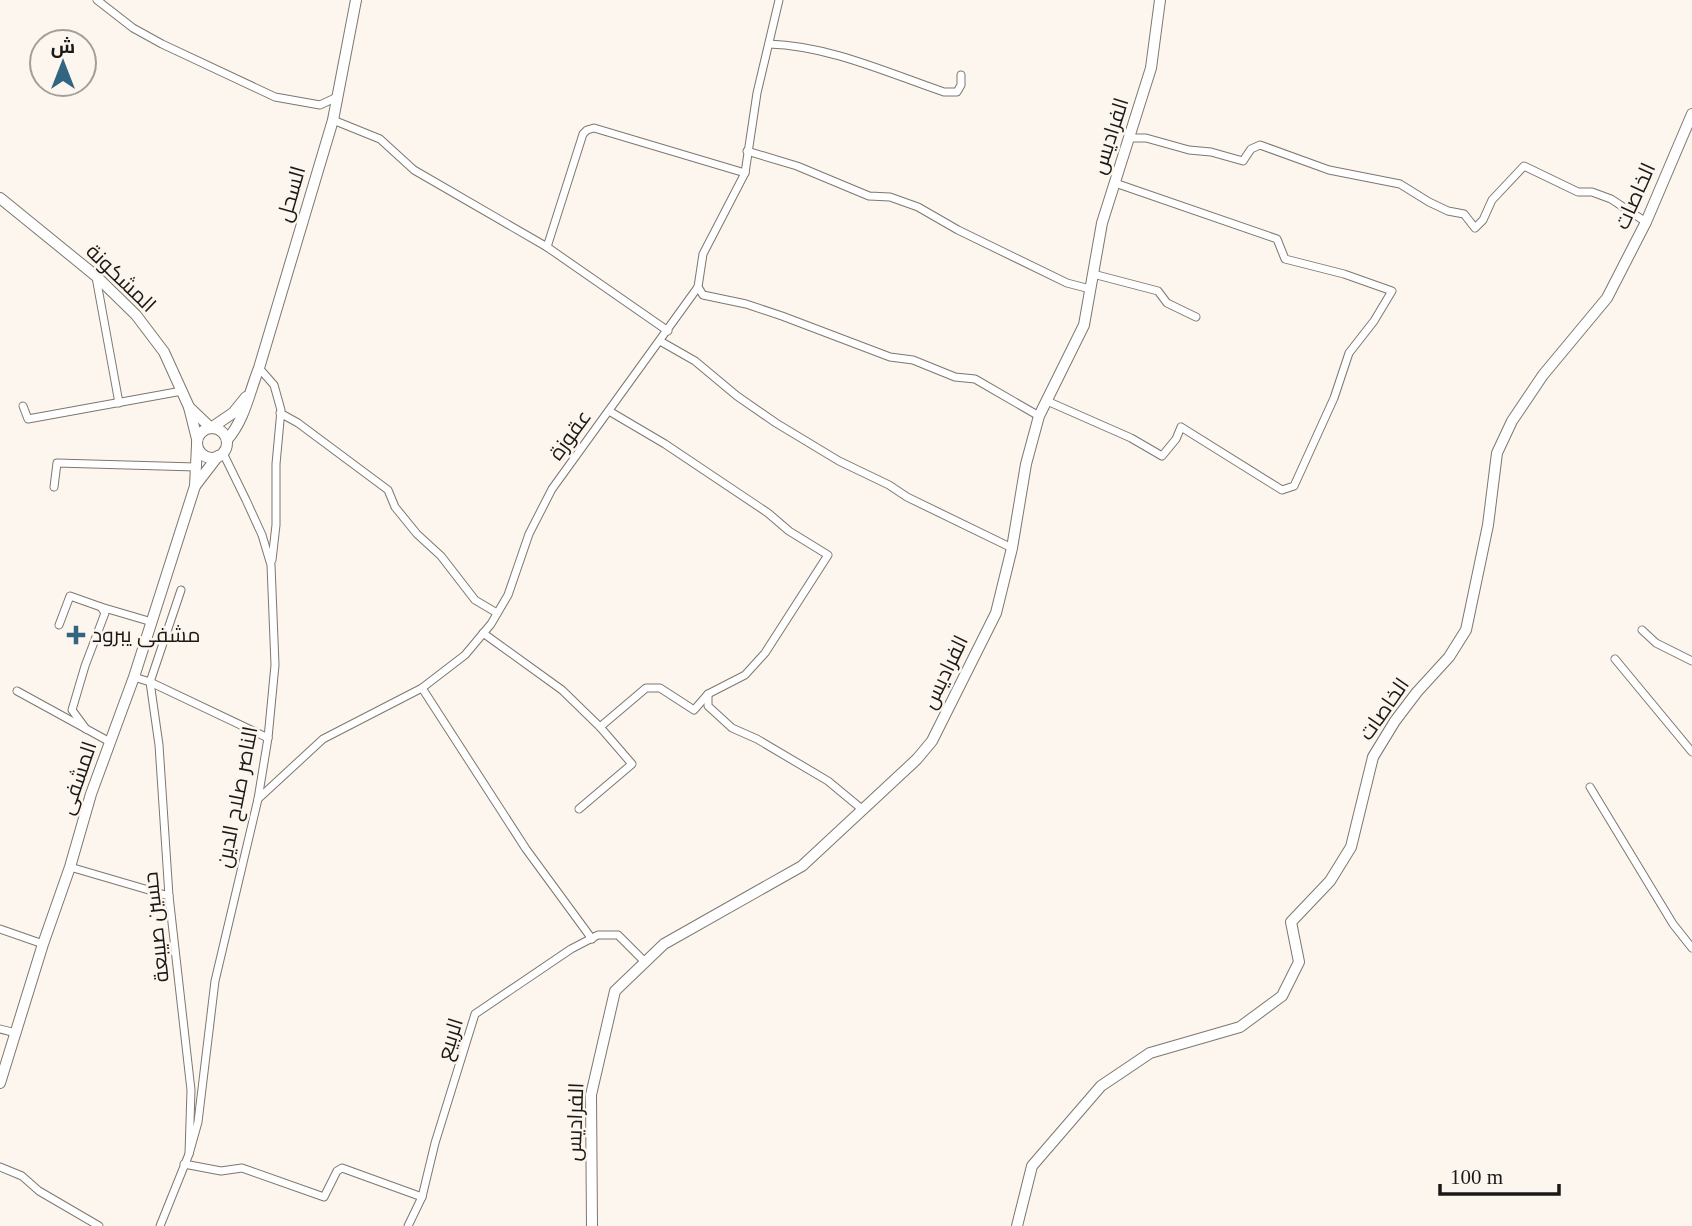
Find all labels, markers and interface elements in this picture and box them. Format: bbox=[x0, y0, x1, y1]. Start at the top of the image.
north arrow bbox=[28, 28, 98, 98]
text: ش bbox=[51, 36, 75, 58]
street label: الفراديس bbox=[1086, 95, 1135, 177]
street label: الخاصات bbox=[1610, 159, 1660, 233]
street label: السحل bbox=[272, 163, 311, 225]
street label: المشكونة bbox=[81, 239, 161, 317]
street label: عقوزة bbox=[544, 405, 596, 465]
place label: مشفى يبرود bbox=[92, 623, 200, 648]
marker: مشفى يبرود bbox=[66, 625, 86, 645]
street label: الفراديس bbox=[917, 631, 974, 713]
street label: الخاصات bbox=[1354, 673, 1414, 745]
street label: الناصر صلاح الدين bbox=[212, 724, 264, 870]
street label: المشفى bbox=[54, 738, 103, 818]
street label: حسين صيبعة bbox=[138, 870, 175, 983]
street label: الربيع bbox=[432, 1015, 470, 1064]
street label: الفراديس bbox=[562, 1082, 589, 1162]
scale bar bbox=[1440, 1152, 1559, 1196]
text: 100 m bbox=[1450, 1165, 1503, 1189]

